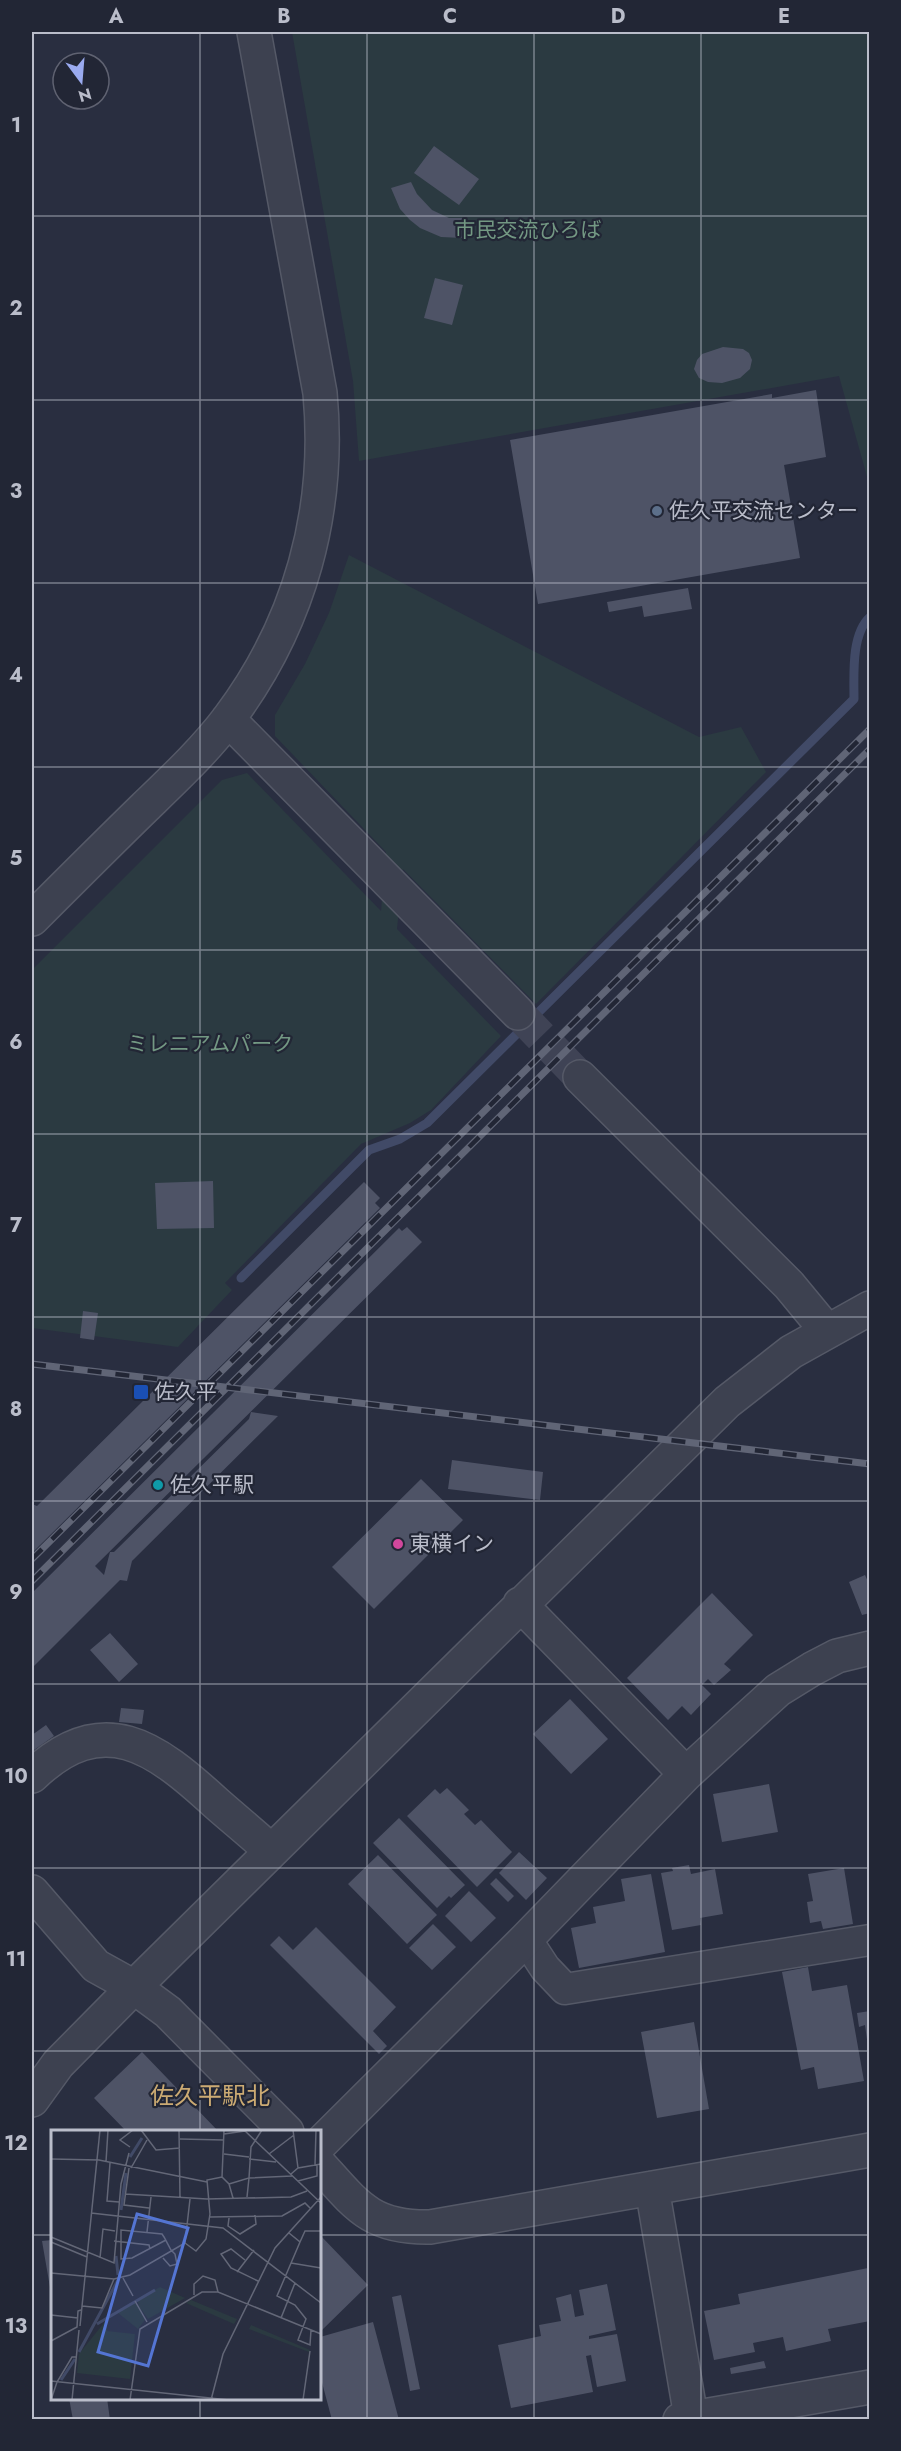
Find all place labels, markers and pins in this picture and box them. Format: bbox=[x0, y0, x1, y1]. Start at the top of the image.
place label: 佐久平交流センター bbox=[669, 496, 858, 526]
marker: 佐久平交流センター bbox=[650, 504, 664, 518]
place label: 佐久平 bbox=[154, 1377, 217, 1407]
marker: 佐久平 bbox=[132, 1383, 150, 1401]
place label: 佐久平駅 bbox=[170, 1470, 254, 1500]
marker: 佐久平駅 bbox=[151, 1478, 165, 1492]
place label: 東横イン bbox=[410, 1529, 494, 1559]
marker: 東横イン bbox=[391, 1537, 405, 1551]

